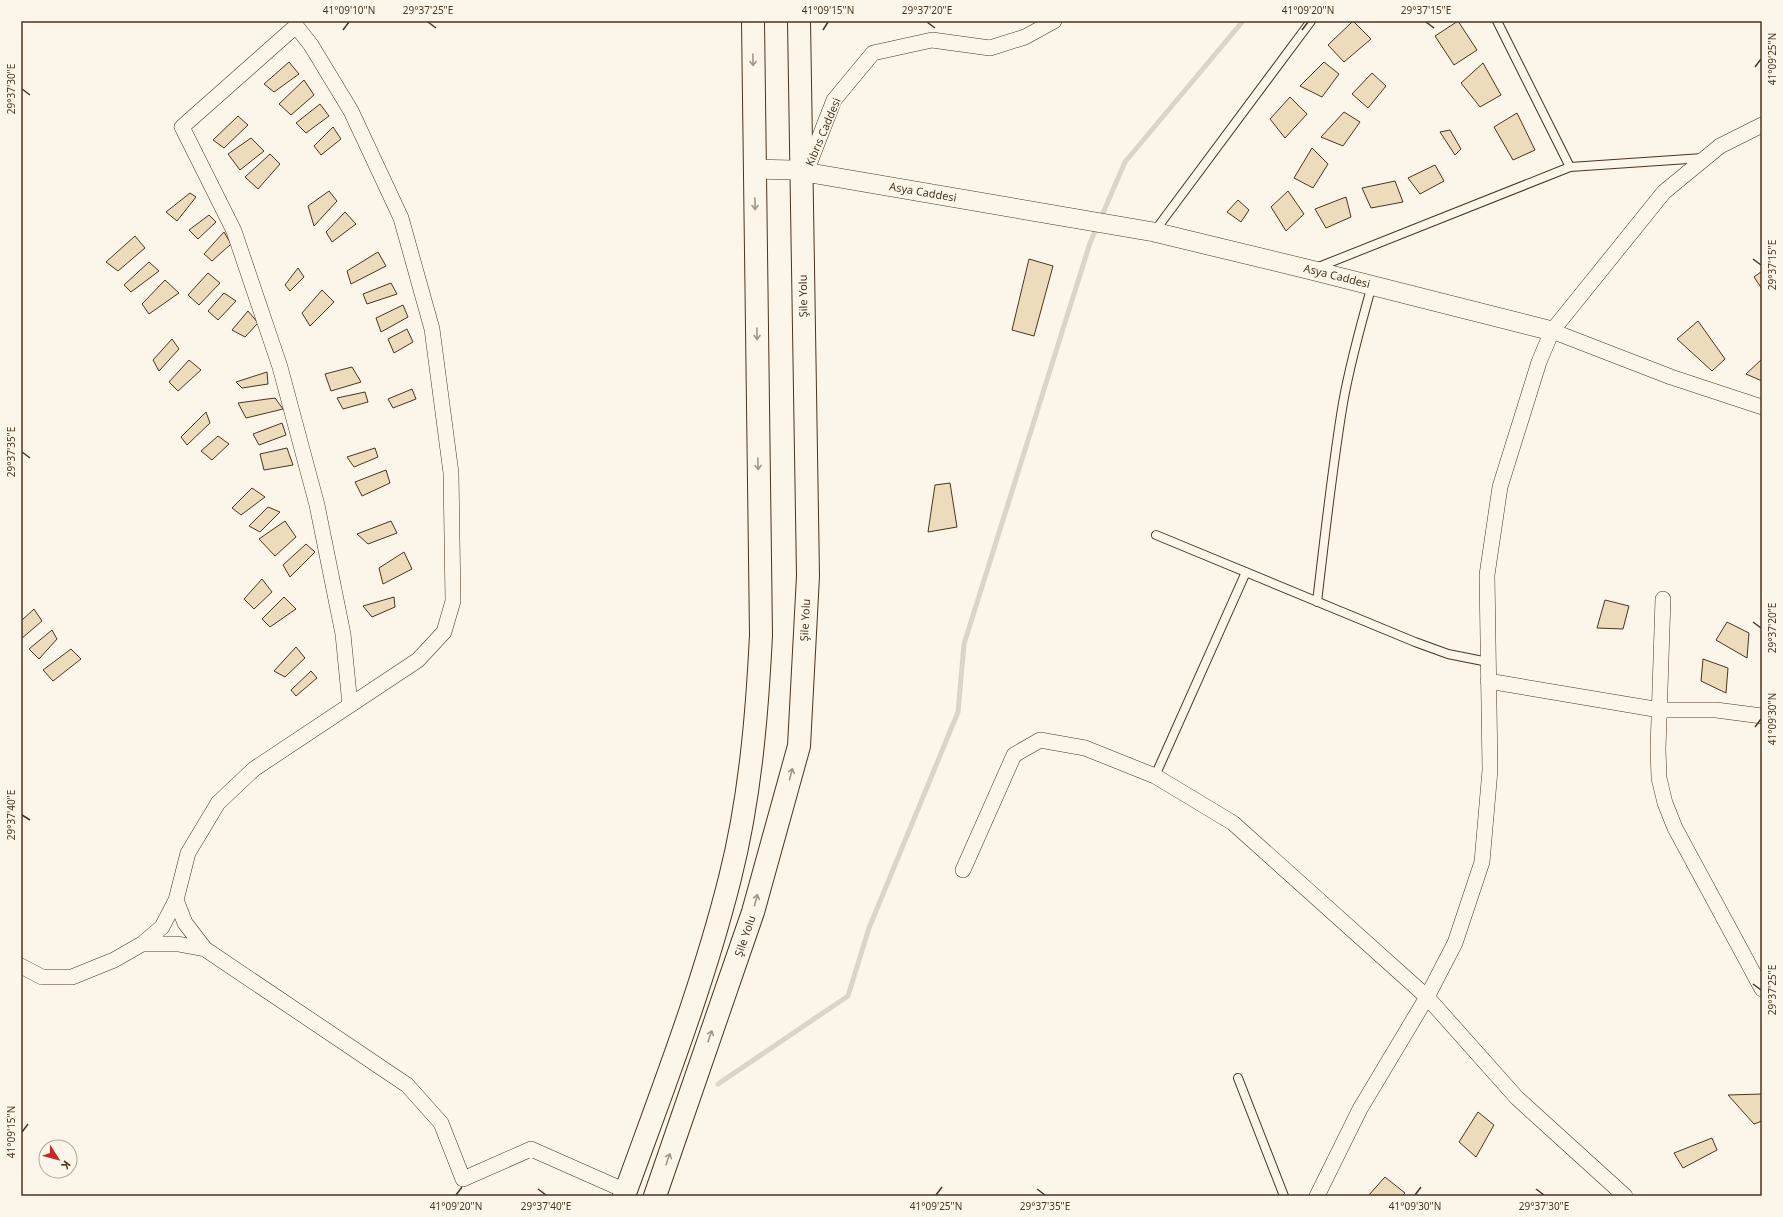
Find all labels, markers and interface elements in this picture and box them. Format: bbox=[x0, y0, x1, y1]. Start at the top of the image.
text: 41°09'10"N bbox=[323, 3, 375, 17]
text: 29°37'25"E bbox=[403, 3, 453, 17]
text: 41°09'15"N bbox=[802, 3, 854, 17]
text: 29°37'20"E bbox=[902, 3, 952, 17]
text: 41°09'20"N bbox=[1282, 3, 1334, 17]
text: 29°37'15"E bbox=[1401, 3, 1451, 17]
text: 41°09'25"N bbox=[1765, 33, 1779, 85]
one-way arrow bbox=[749, 53, 757, 66]
text: 29°37'30"E bbox=[4, 64, 18, 114]
street label: Kıbrıs Caddesi bbox=[801, 95, 844, 168]
street label: Asya Caddesi bbox=[888, 178, 958, 205]
one-way arrow bbox=[751, 197, 759, 210]
text: 29°37'15"E bbox=[1765, 240, 1779, 290]
street label: Asya Caddesi bbox=[1302, 260, 1372, 291]
street label: Şile Yolu bbox=[795, 275, 810, 318]
one-way arrow bbox=[753, 327, 761, 340]
text: 29°37'35"E bbox=[4, 427, 18, 477]
one-way arrow bbox=[755, 457, 762, 470]
street label: Şile Yolu bbox=[796, 598, 813, 642]
text: 29°37'20"E bbox=[1765, 603, 1779, 653]
text: 41°09'30"N bbox=[1765, 693, 1779, 745]
one-way arrow bbox=[788, 768, 795, 781]
text: 29°37'40"E bbox=[4, 790, 18, 840]
one-way arrow bbox=[753, 894, 761, 907]
street label: Şile Yolu bbox=[730, 913, 759, 958]
text: 29°37'25"E bbox=[1765, 965, 1779, 1015]
one-way arrow bbox=[707, 1031, 715, 1043]
text: 41°09'15"N bbox=[4, 1106, 18, 1158]
north arrow bbox=[38, 1139, 78, 1179]
one-way arrow bbox=[665, 1153, 672, 1166]
text: K bbox=[58, 1158, 75, 1173]
text: 41°09'20"N bbox=[430, 1199, 482, 1213]
text: 29°37'40"E bbox=[521, 1199, 571, 1213]
text: 41°09'25"N bbox=[910, 1199, 962, 1213]
text: 29°37'35"E bbox=[1020, 1199, 1070, 1213]
text: 41°09'30"N bbox=[1389, 1199, 1441, 1213]
text: 29°37'30"E bbox=[1519, 1199, 1569, 1213]

